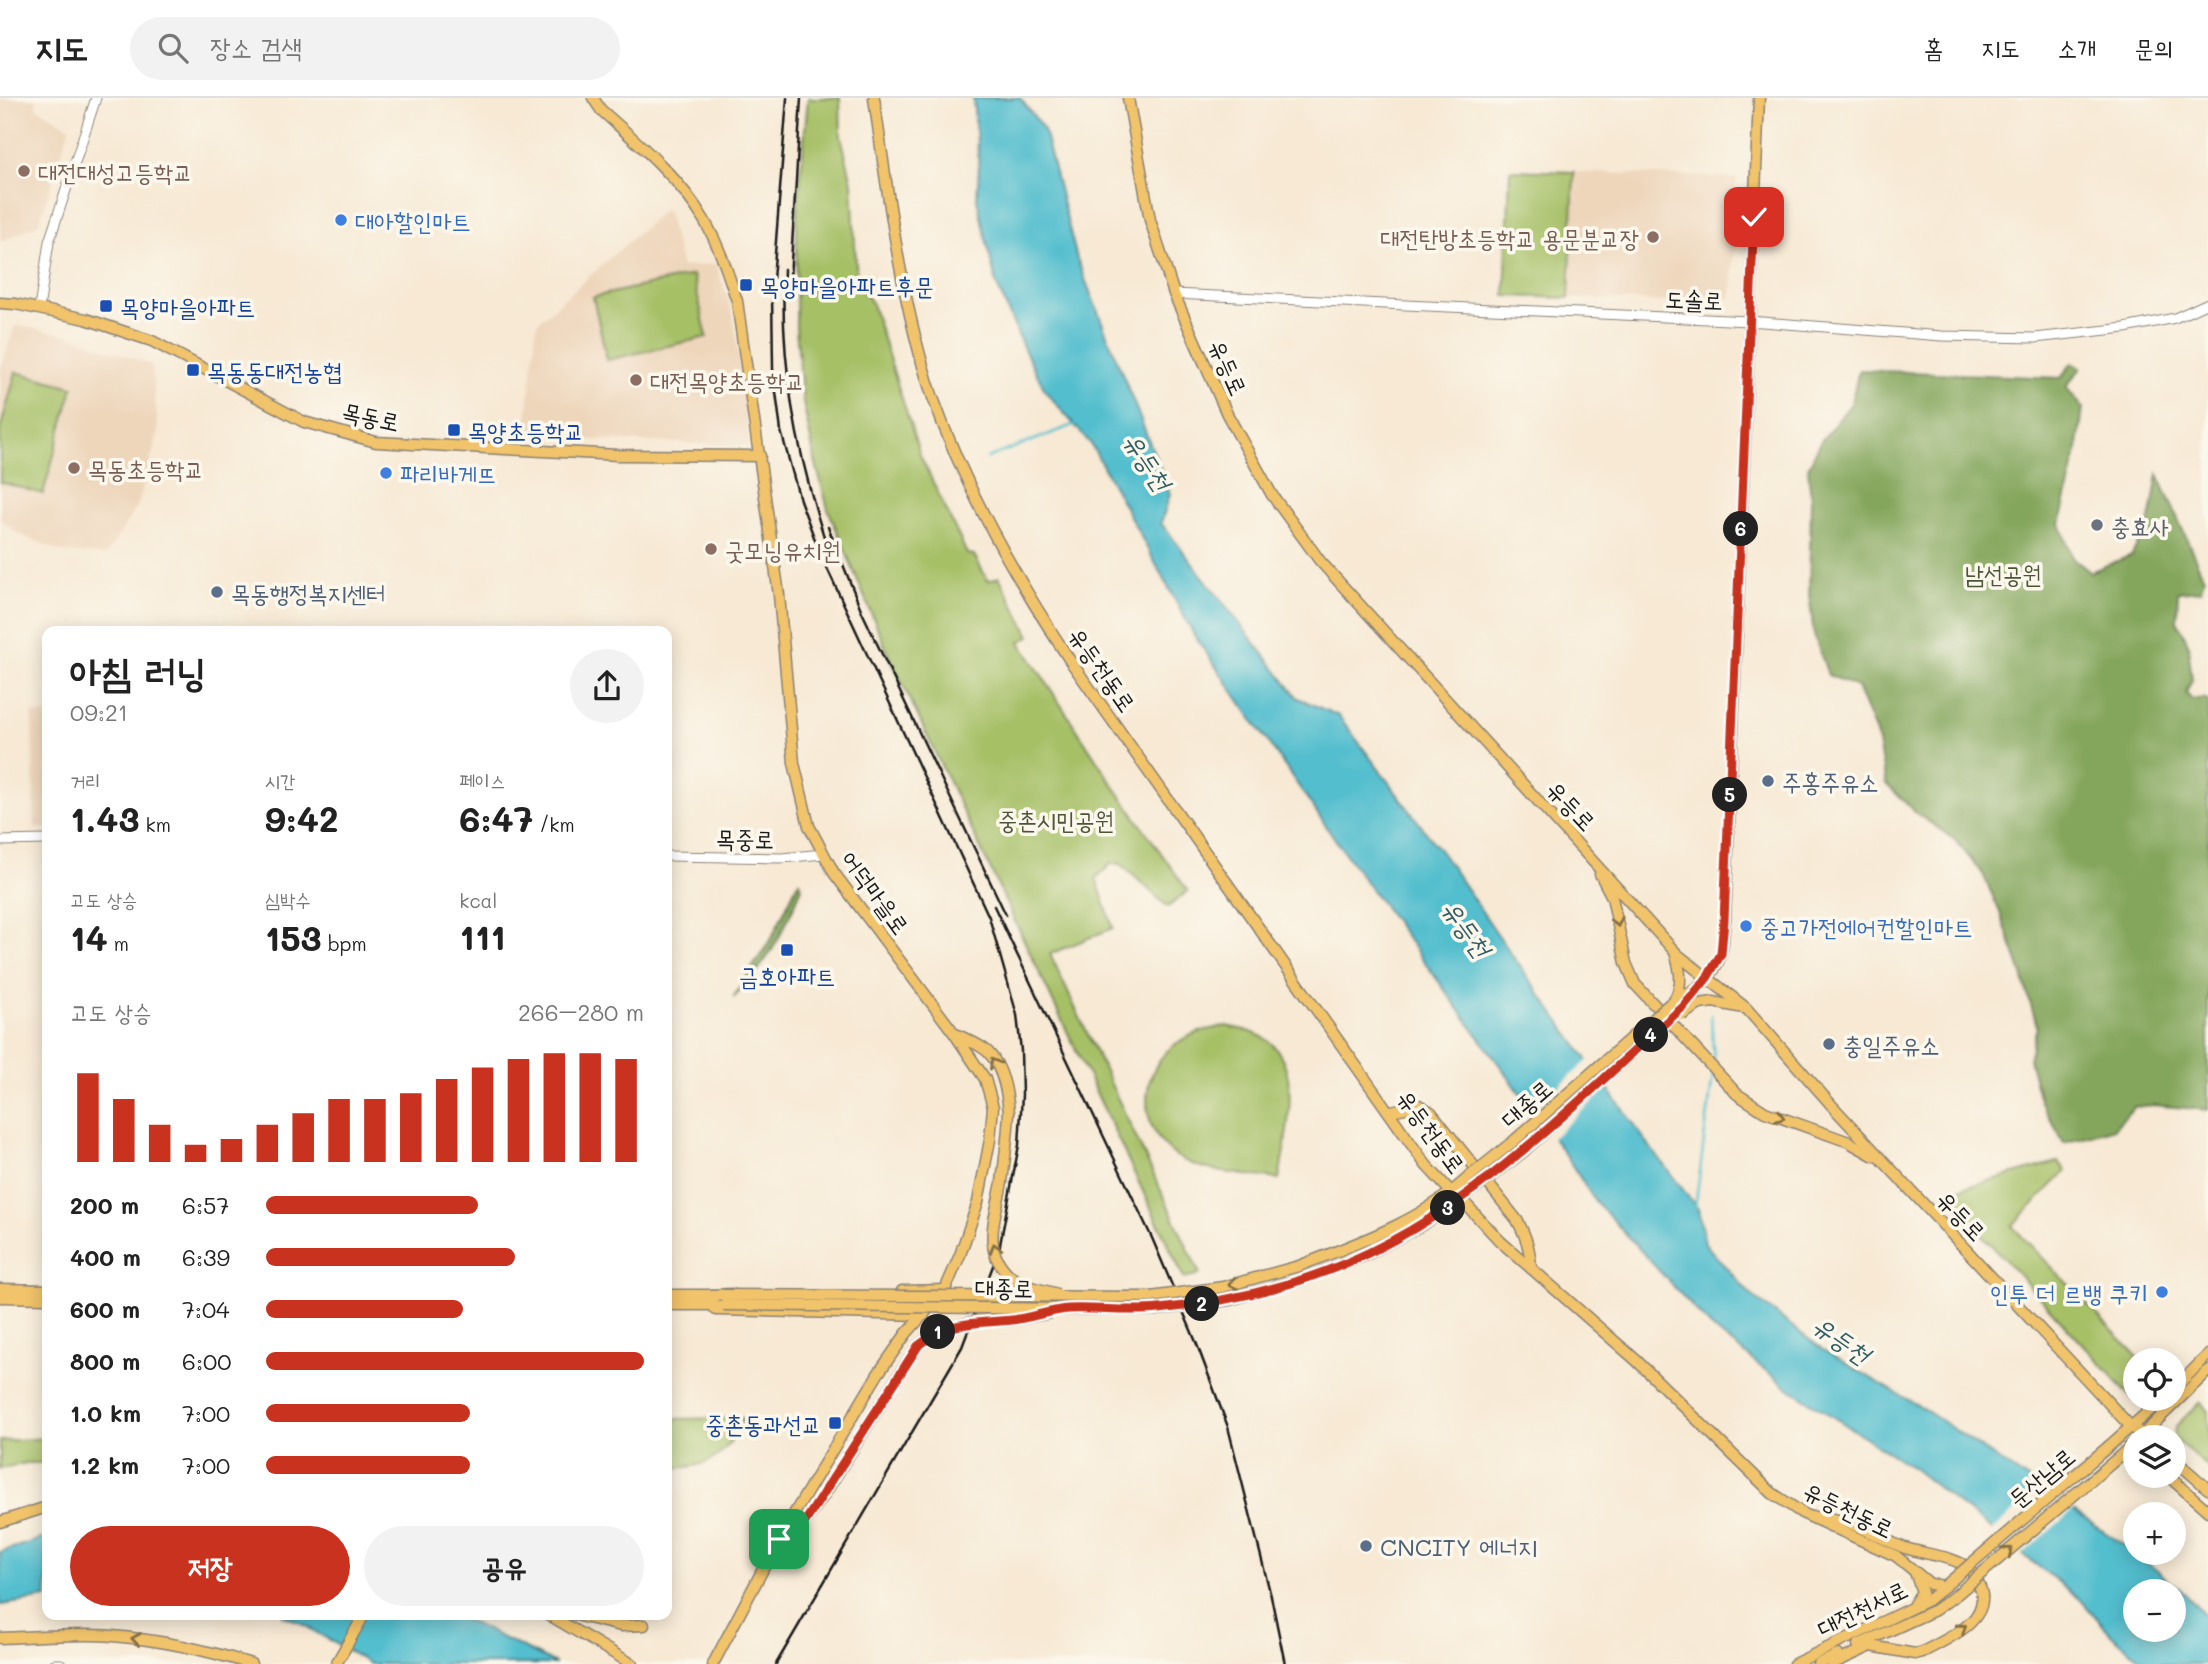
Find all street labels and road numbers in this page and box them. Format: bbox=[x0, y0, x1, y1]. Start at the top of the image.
street label: 도솔로 bbox=[1665, 282, 1723, 316]
street label: 유등로 bbox=[1203, 334, 1255, 400]
street label: 목동로 bbox=[339, 395, 403, 437]
street label: 유등천동로 bbox=[1063, 621, 1143, 717]
street label: 유등로 bbox=[1541, 773, 1603, 837]
street label: 목중로 bbox=[716, 822, 774, 854]
street label: 어덕마을로 bbox=[835, 844, 917, 940]
street label: 대종로 bbox=[1494, 1072, 1558, 1134]
street label: 유등천동로 bbox=[1391, 1083, 1473, 1179]
street label: 유등로 bbox=[1931, 1183, 1993, 1247]
street label: 대종로 bbox=[975, 1271, 1033, 1303]
street label: 둔산남로 bbox=[2001, 1440, 2081, 1514]
street label: 유등천동로 bbox=[1799, 1474, 1899, 1544]
street label: 대전천서로 bbox=[1812, 1573, 1912, 1643]

